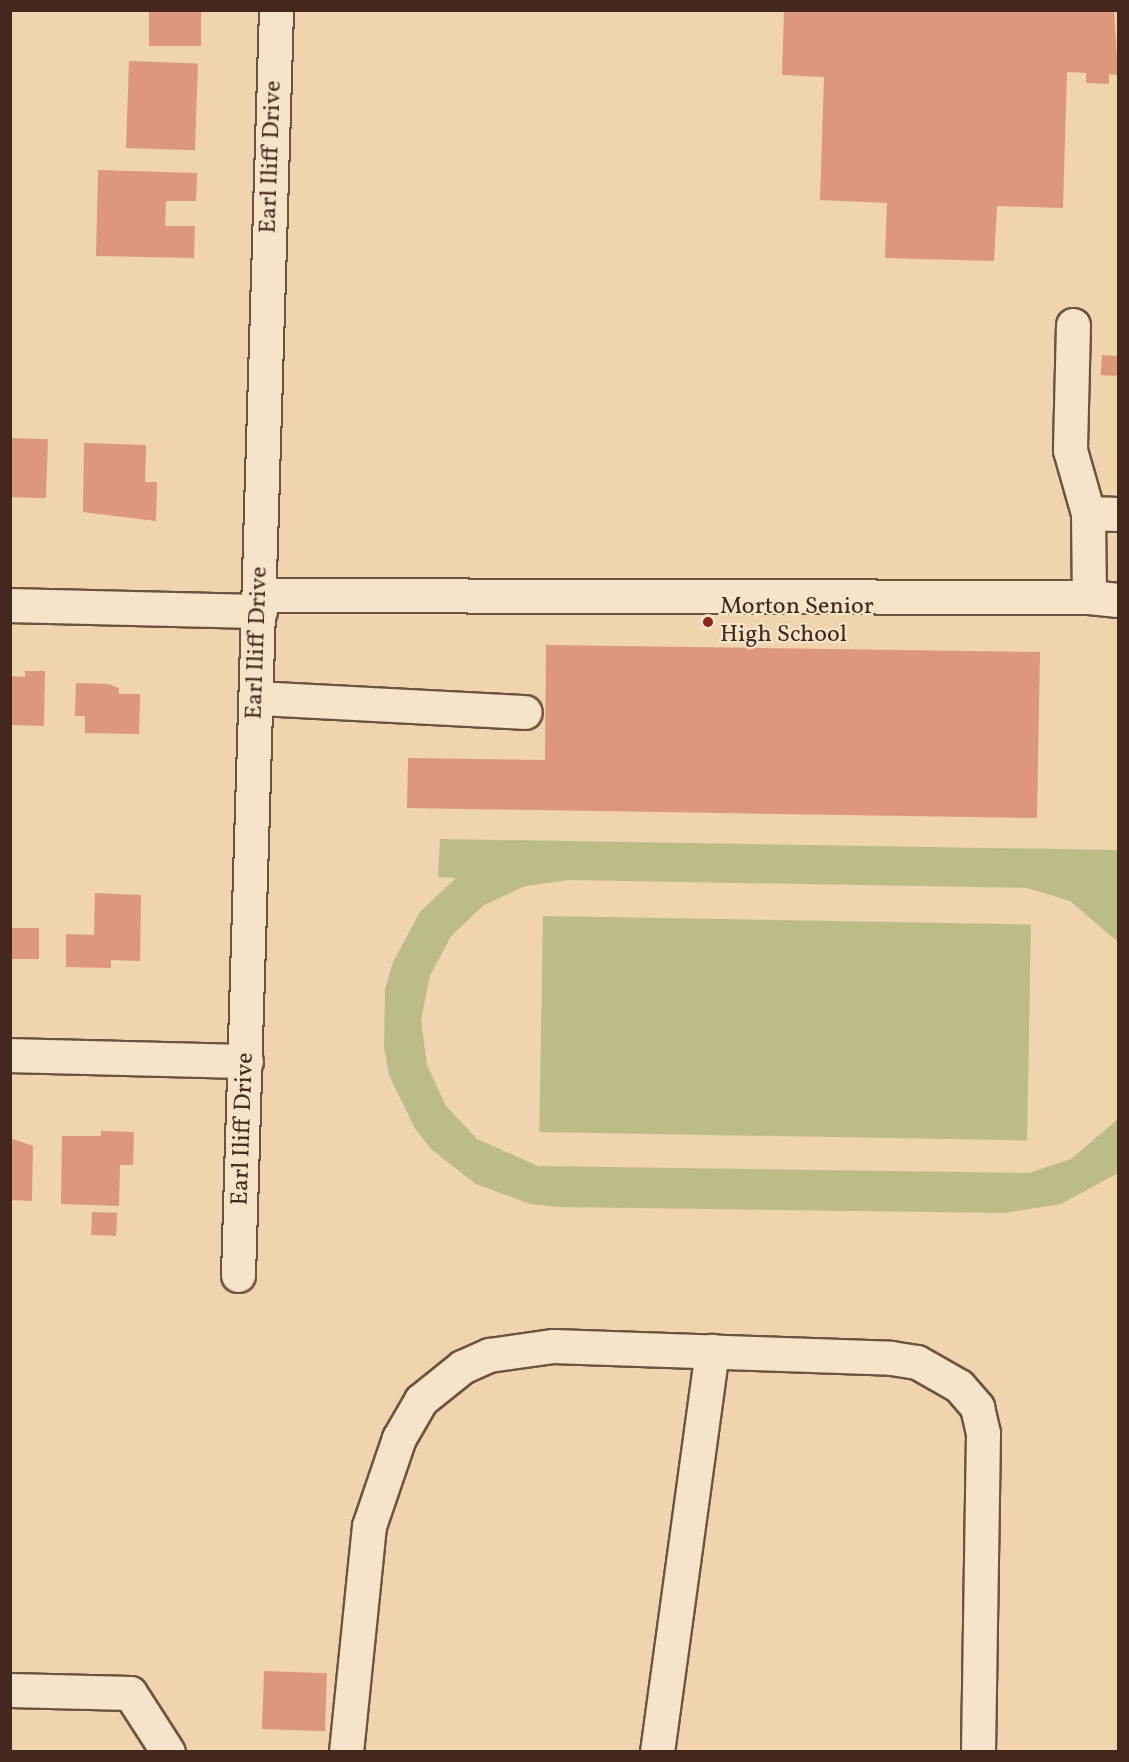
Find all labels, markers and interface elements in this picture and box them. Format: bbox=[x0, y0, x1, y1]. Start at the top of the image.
street label: Earl Iliff Drive bbox=[255, 81, 289, 233]
street label: Earl Iliff Drive bbox=[241, 567, 275, 719]
place label: Morton Senior High School bbox=[720, 594, 874, 650]
marker: Morton Senior High School bbox=[701, 615, 715, 629]
street label: Earl Iliff Drive bbox=[227, 1053, 261, 1205]

